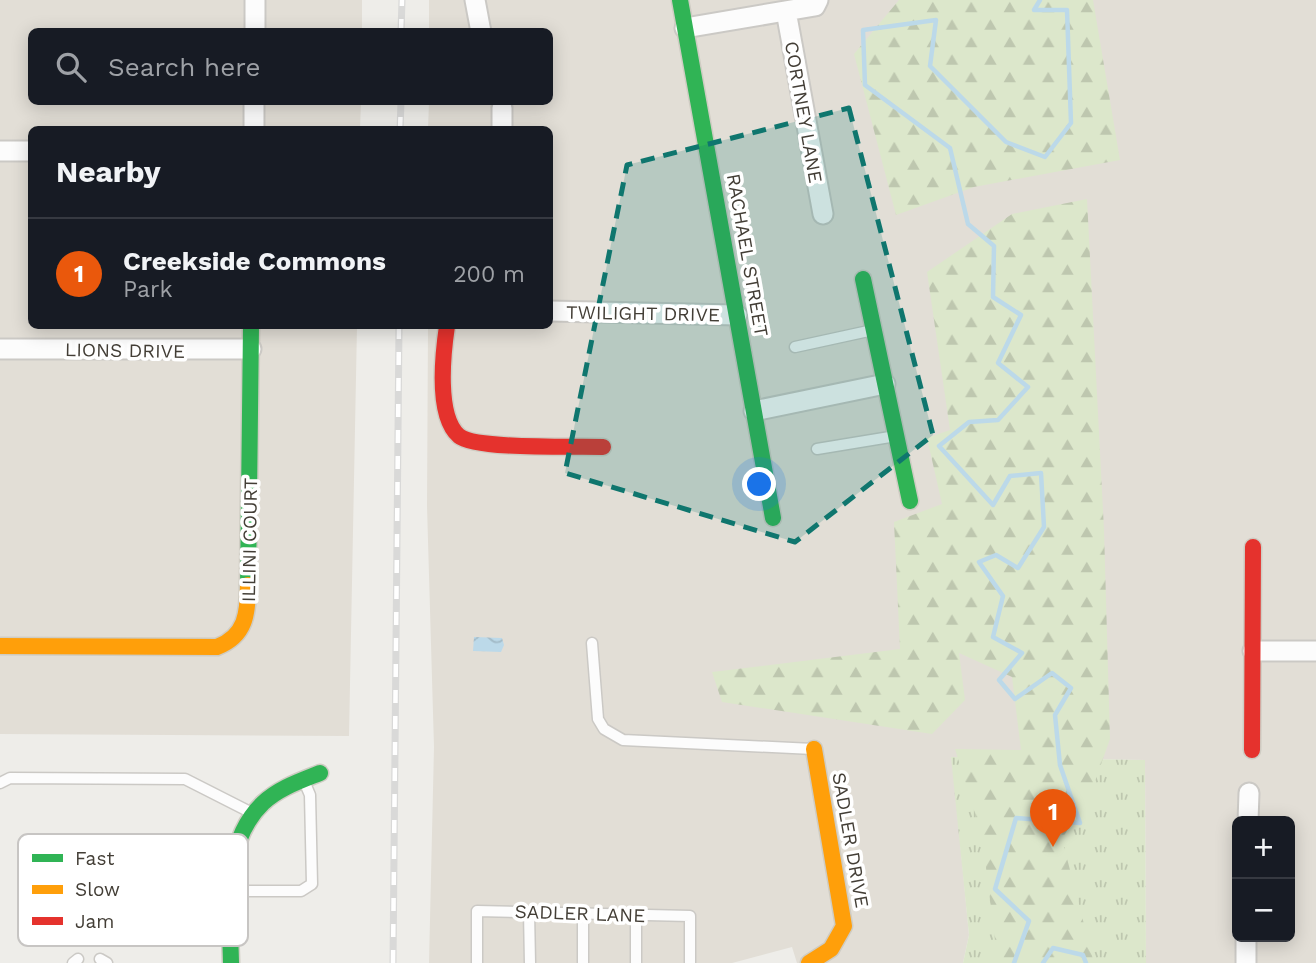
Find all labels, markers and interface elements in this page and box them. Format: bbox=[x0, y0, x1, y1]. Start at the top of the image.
search box bbox=[28, 28, 553, 105]
street label: CORTNEY LANE bbox=[780, 39, 827, 185]
icon: search bbox=[52, 48, 90, 86]
text: Search here bbox=[108, 52, 260, 82]
text: Nearby bbox=[56, 154, 161, 189]
street label: RACHAEL STREET bbox=[722, 172, 773, 338]
text: Creekside Commons bbox=[123, 246, 386, 276]
text: 1 bbox=[74, 261, 84, 288]
text: 200 m bbox=[453, 261, 525, 288]
text: Park bbox=[123, 276, 172, 303]
street label: TWILIGHT DRIVE bbox=[566, 301, 720, 326]
street label: LIONS DRIVE bbox=[65, 338, 185, 363]
your location bbox=[742, 467, 776, 501]
street label: ILLINI COURT bbox=[237, 478, 262, 602]
street label: SADLER DRIVE bbox=[827, 771, 874, 910]
pin: 1 bbox=[1030, 789, 1076, 847]
map controls bbox=[1232, 816, 1295, 942]
button: + bbox=[1232, 816, 1295, 879]
legend bbox=[18, 834, 248, 946]
text: Fast bbox=[75, 847, 114, 870]
text: Slow bbox=[75, 878, 120, 901]
button: − bbox=[1232, 879, 1295, 942]
street label: SADLER LANE bbox=[514, 900, 646, 927]
text: Jam bbox=[75, 910, 114, 933]

